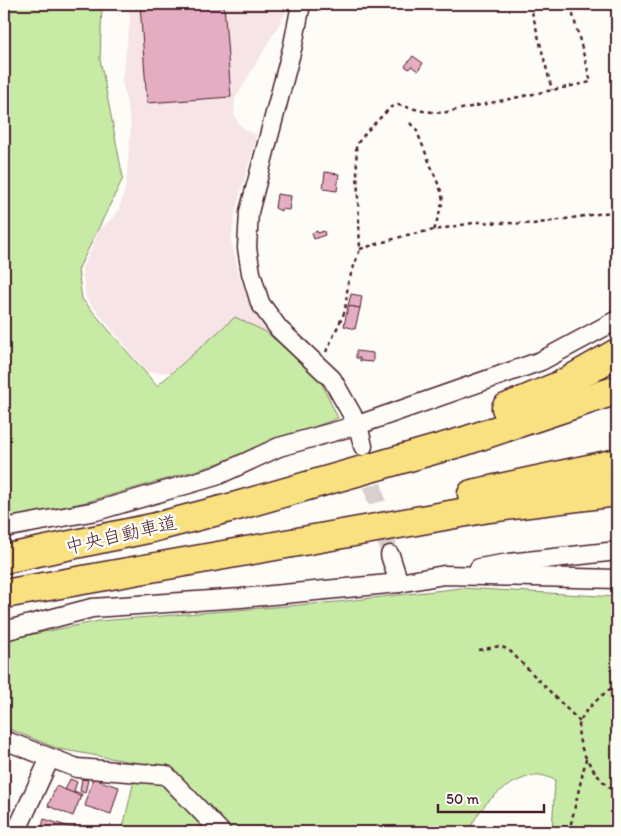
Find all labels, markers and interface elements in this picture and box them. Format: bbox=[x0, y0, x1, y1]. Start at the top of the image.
street label: 中央自動車道 bbox=[63, 510, 179, 559]
scale bar bbox=[438, 781, 545, 813]
text: 50 m bbox=[446, 790, 479, 808]

